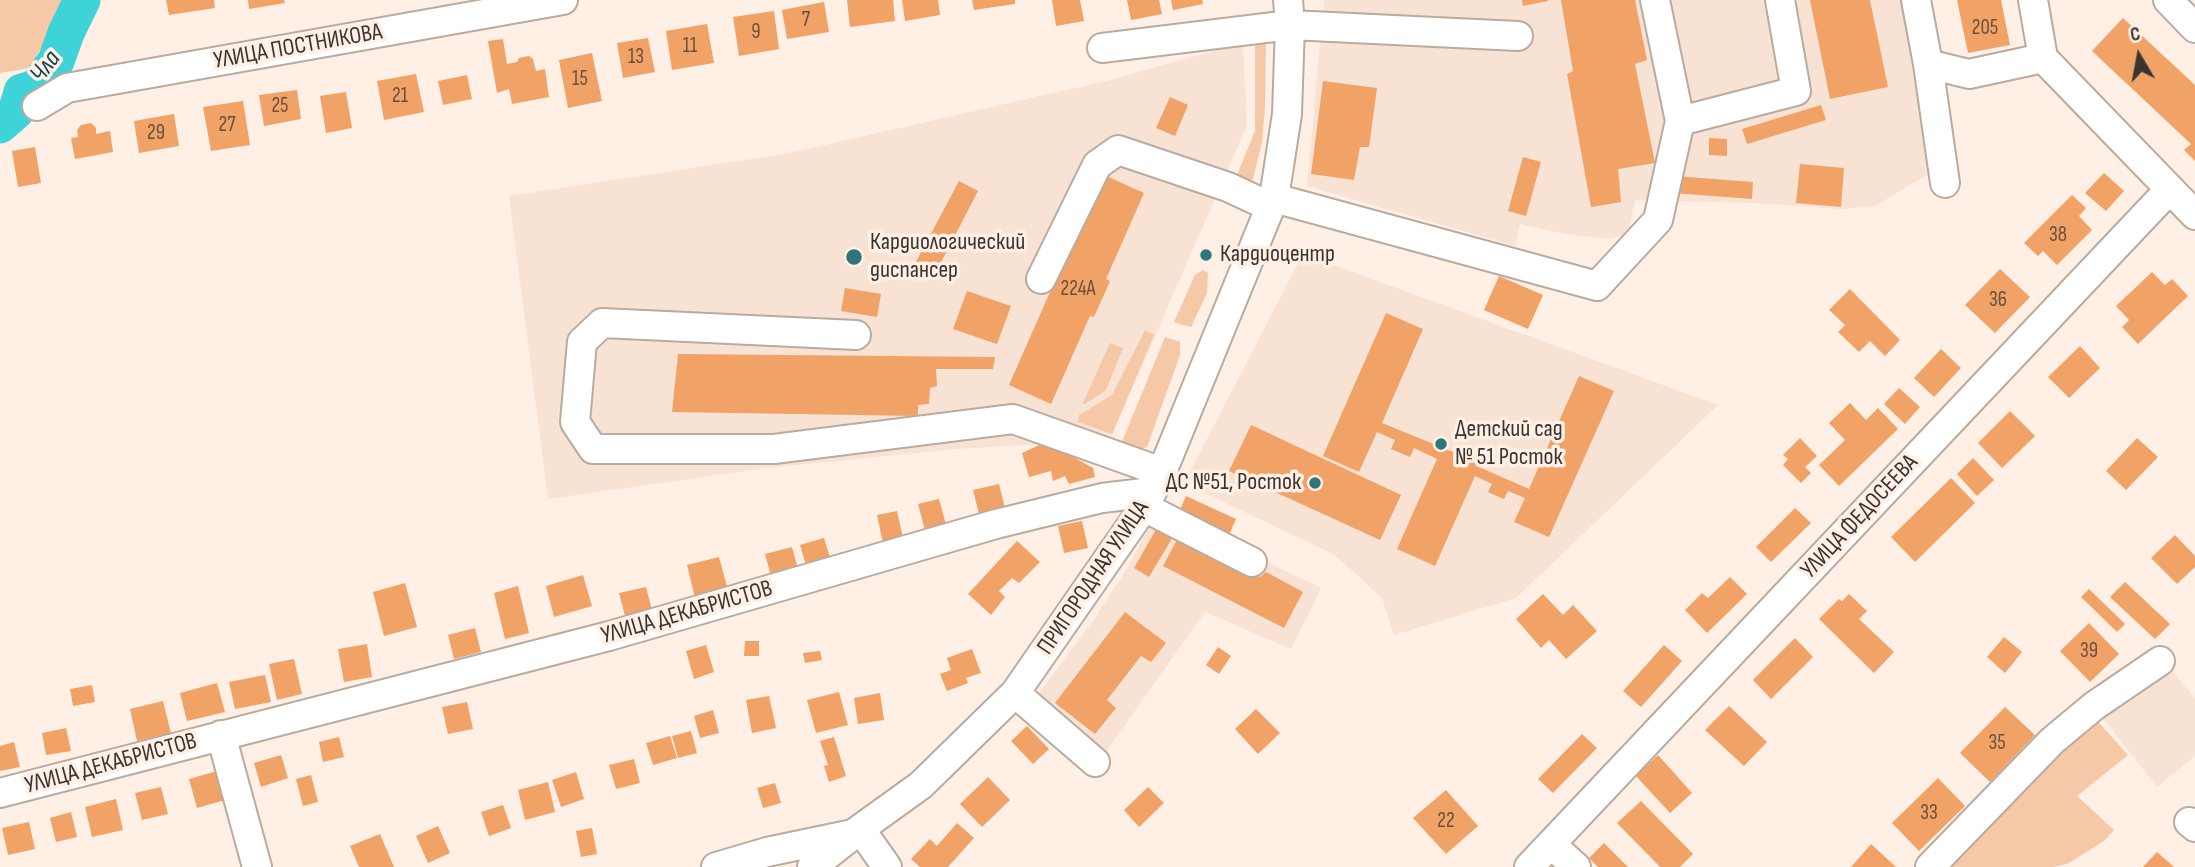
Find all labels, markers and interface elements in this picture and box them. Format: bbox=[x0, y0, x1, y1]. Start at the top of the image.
house number: 7 bbox=[802, 8, 810, 34]
house number: 205 bbox=[1972, 16, 1998, 42]
street label: УЛИЦА ПОСТНИКОВА bbox=[212, 18, 384, 76]
house number: 9 bbox=[751, 20, 761, 46]
north arrow bbox=[2104, 21, 2174, 91]
text: С bbox=[2128, 23, 2142, 47]
house number: 11 bbox=[683, 34, 697, 60]
water label: Чла bbox=[24, 45, 68, 89]
house number: 13 bbox=[628, 45, 644, 71]
house number: 15 bbox=[572, 67, 588, 93]
house number: 21 bbox=[392, 84, 408, 110]
house number: 25 bbox=[271, 94, 289, 120]
house number: 27 bbox=[218, 113, 236, 139]
house number: 29 bbox=[147, 121, 165, 147]
house number: 38 bbox=[2049, 223, 2067, 249]
place label: Кардиологический диспансер bbox=[870, 229, 1025, 285]
place label: Кардиоцентр bbox=[1220, 241, 1335, 269]
marker: Кардиологический диспансер bbox=[844, 247, 864, 267]
marker: Кардиоцентр bbox=[1198, 247, 1214, 263]
house number: 224А bbox=[1061, 277, 1095, 303]
house number: 36 bbox=[1989, 288, 2007, 314]
place label: Детский сад № 51 Росток bbox=[1455, 416, 1563, 472]
marker: Детский сад № 51 Росток bbox=[1433, 436, 1449, 452]
street label: УЛИЦА ФЕДОСЕЕВА bbox=[1795, 449, 1925, 585]
place label: ДС №51, Росток bbox=[1166, 469, 1301, 497]
marker: ДС №51, Росток bbox=[1307, 475, 1323, 491]
street label: ПРИГОРОДНАЯ УЛИЦА bbox=[1032, 496, 1156, 660]
street label: УЛИЦА ДЕКАБРИСТОВ bbox=[598, 575, 776, 651]
house number: 39 bbox=[2080, 639, 2098, 665]
street label: УЛИЦА ДЕКАБРИСТОВ bbox=[22, 727, 200, 801]
house number: 35 bbox=[1988, 731, 2006, 757]
house number: 33 bbox=[1920, 801, 1938, 827]
house number: 22 bbox=[1437, 809, 1455, 835]

